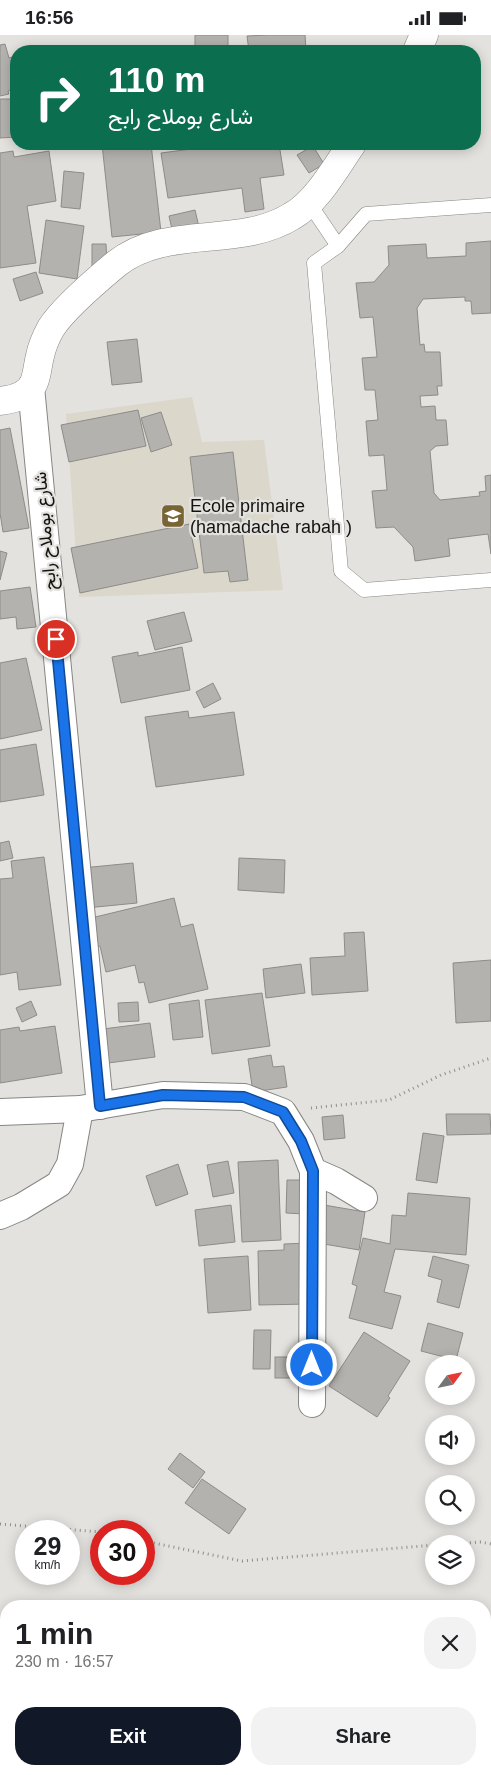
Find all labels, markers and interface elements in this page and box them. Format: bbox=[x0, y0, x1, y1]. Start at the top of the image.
text: 16:56 bbox=[25, 7, 74, 28]
text: 110 m bbox=[108, 60, 205, 99]
icon: right bbox=[25, 65, 90, 130]
text: شارع بوملاح رابح bbox=[108, 104, 253, 129]
street label: شارع بوملاح رابح bbox=[30, 471, 62, 591]
place label: Ecole primaire (hamadache rabah ) bbox=[190, 496, 352, 537]
school or university icon: Ecole primaire (hamadache rabah ) bbox=[160, 503, 186, 529]
pin bbox=[35, 618, 77, 660]
icon: arrive bbox=[42, 625, 70, 653]
position arrow bbox=[285, 1338, 337, 1390]
north arrow bbox=[425, 1355, 475, 1405]
map controls bbox=[425, 1355, 475, 1585]
button: sound bbox=[425, 1415, 475, 1465]
button: search bbox=[425, 1475, 475, 1525]
speed limit sign: 30 bbox=[90, 1520, 155, 1585]
text: 29 bbox=[34, 1532, 61, 1560]
button: layers bbox=[425, 1535, 475, 1585]
text: km/h bbox=[34, 1558, 61, 1572]
text: 1 min bbox=[15, 1617, 93, 1650]
button: close bbox=[424, 1617, 476, 1669]
text: 230 m · 16:57 bbox=[15, 1653, 114, 1670]
button: Exit bbox=[15, 1707, 241, 1765]
button: Share bbox=[251, 1707, 476, 1765]

